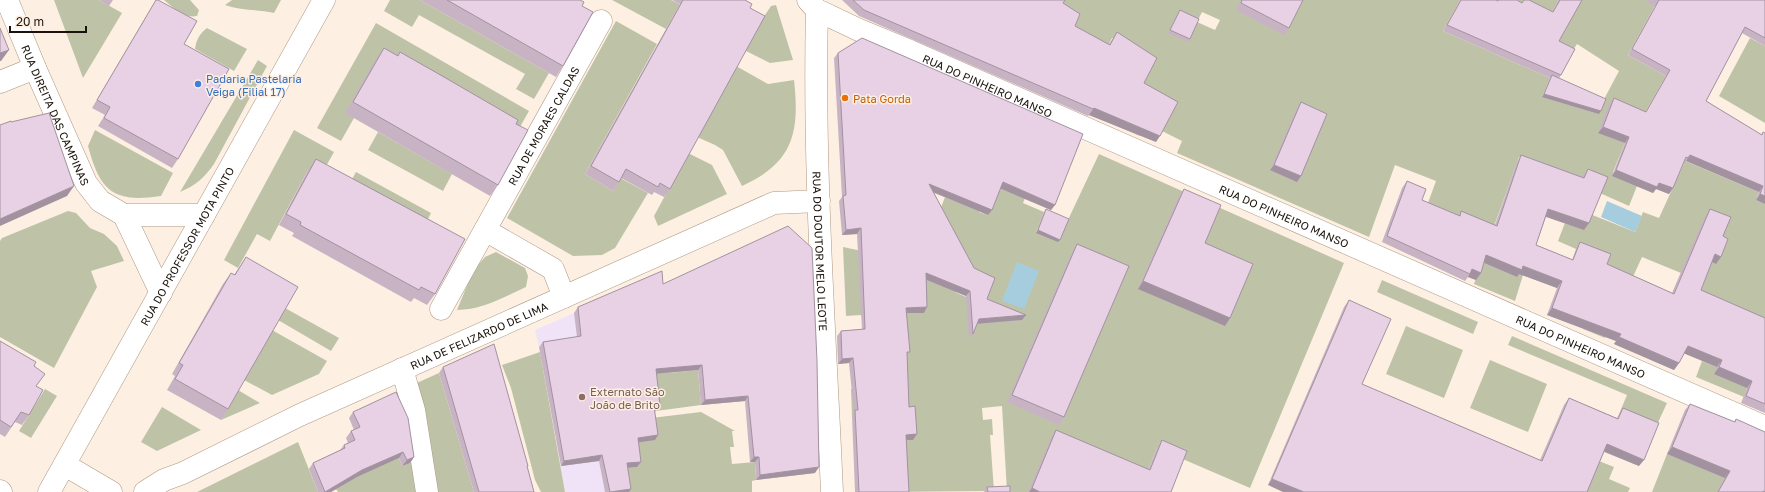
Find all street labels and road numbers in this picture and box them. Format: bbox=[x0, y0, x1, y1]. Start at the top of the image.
street label: RUA DIREITA DAS CAMPINAS bbox=[20, 43, 93, 187]
street label: RUA DO PINHEIRO MANSO bbox=[921, 51, 1054, 119]
street label: RUA DE MORAES CALDAS bbox=[505, 64, 581, 187]
street label: RUA DO PROFESSOR MOTA PINTO bbox=[137, 164, 236, 327]
street label: RUA DO DOUTOR MELO LEOTE bbox=[811, 171, 831, 332]
street label: RUA DO PINHEIRO MANSO bbox=[1217, 181, 1351, 250]
street label: RUA DE FELIZARDO DE LIMA bbox=[408, 298, 550, 371]
street label: RUA DO PINHEIRO MANSO bbox=[1514, 312, 1648, 380]

